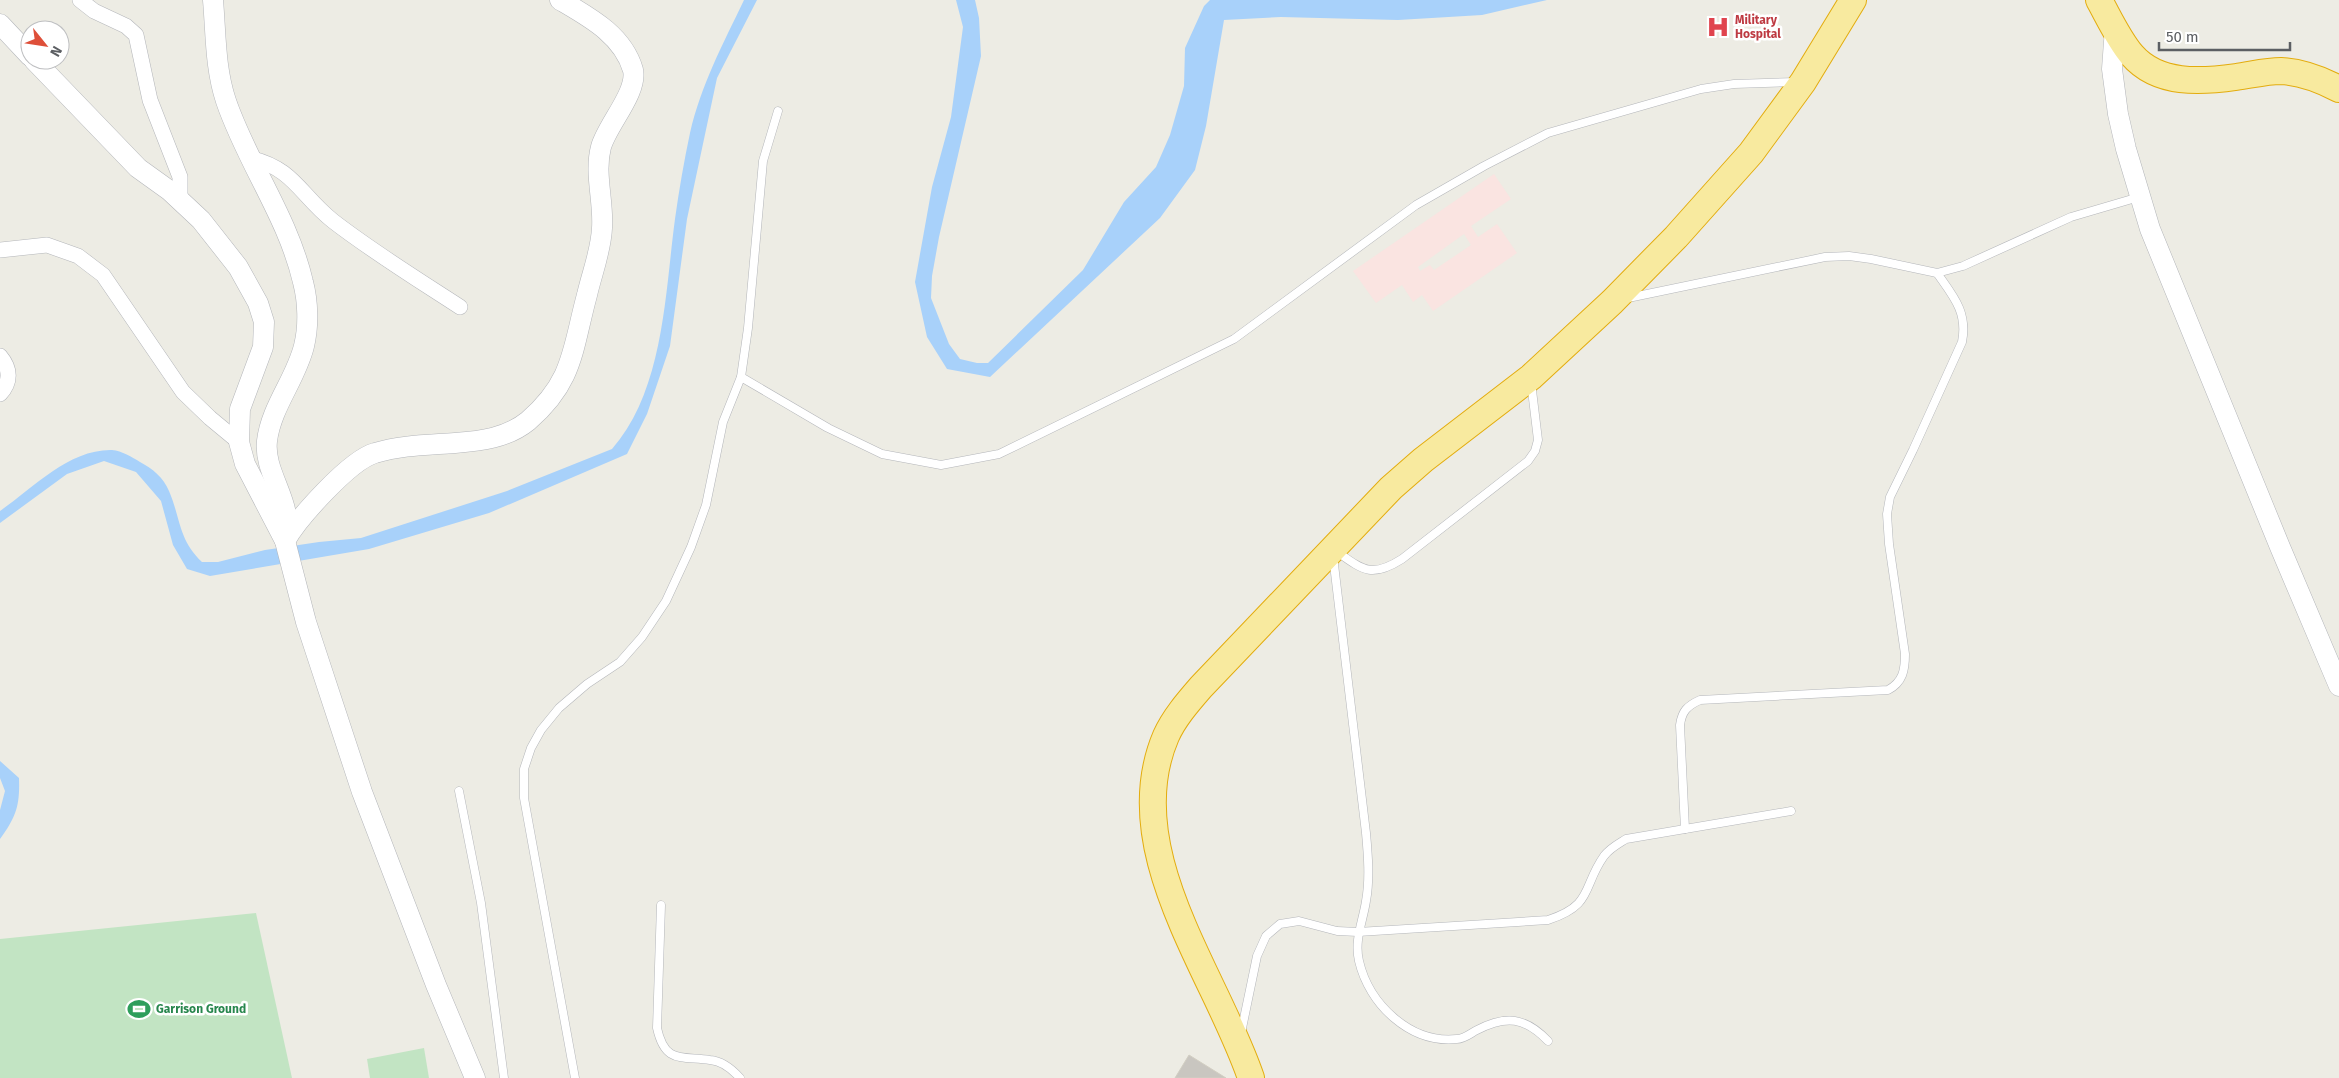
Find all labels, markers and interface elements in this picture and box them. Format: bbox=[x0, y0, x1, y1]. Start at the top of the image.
place label: Military Hospital bbox=[1735, 13, 1781, 41]
hospital icon: Military Hospital bbox=[1705, 14, 1731, 40]
north arrow bbox=[20, 20, 70, 70]
scale bar bbox=[2159, 20, 2290, 52]
text: 50 m bbox=[2166, 28, 2199, 46]
text: N bbox=[46, 43, 66, 60]
sports icon: Garrison Ground bbox=[126, 996, 152, 1022]
place label: Garrison Ground bbox=[156, 1002, 246, 1016]

